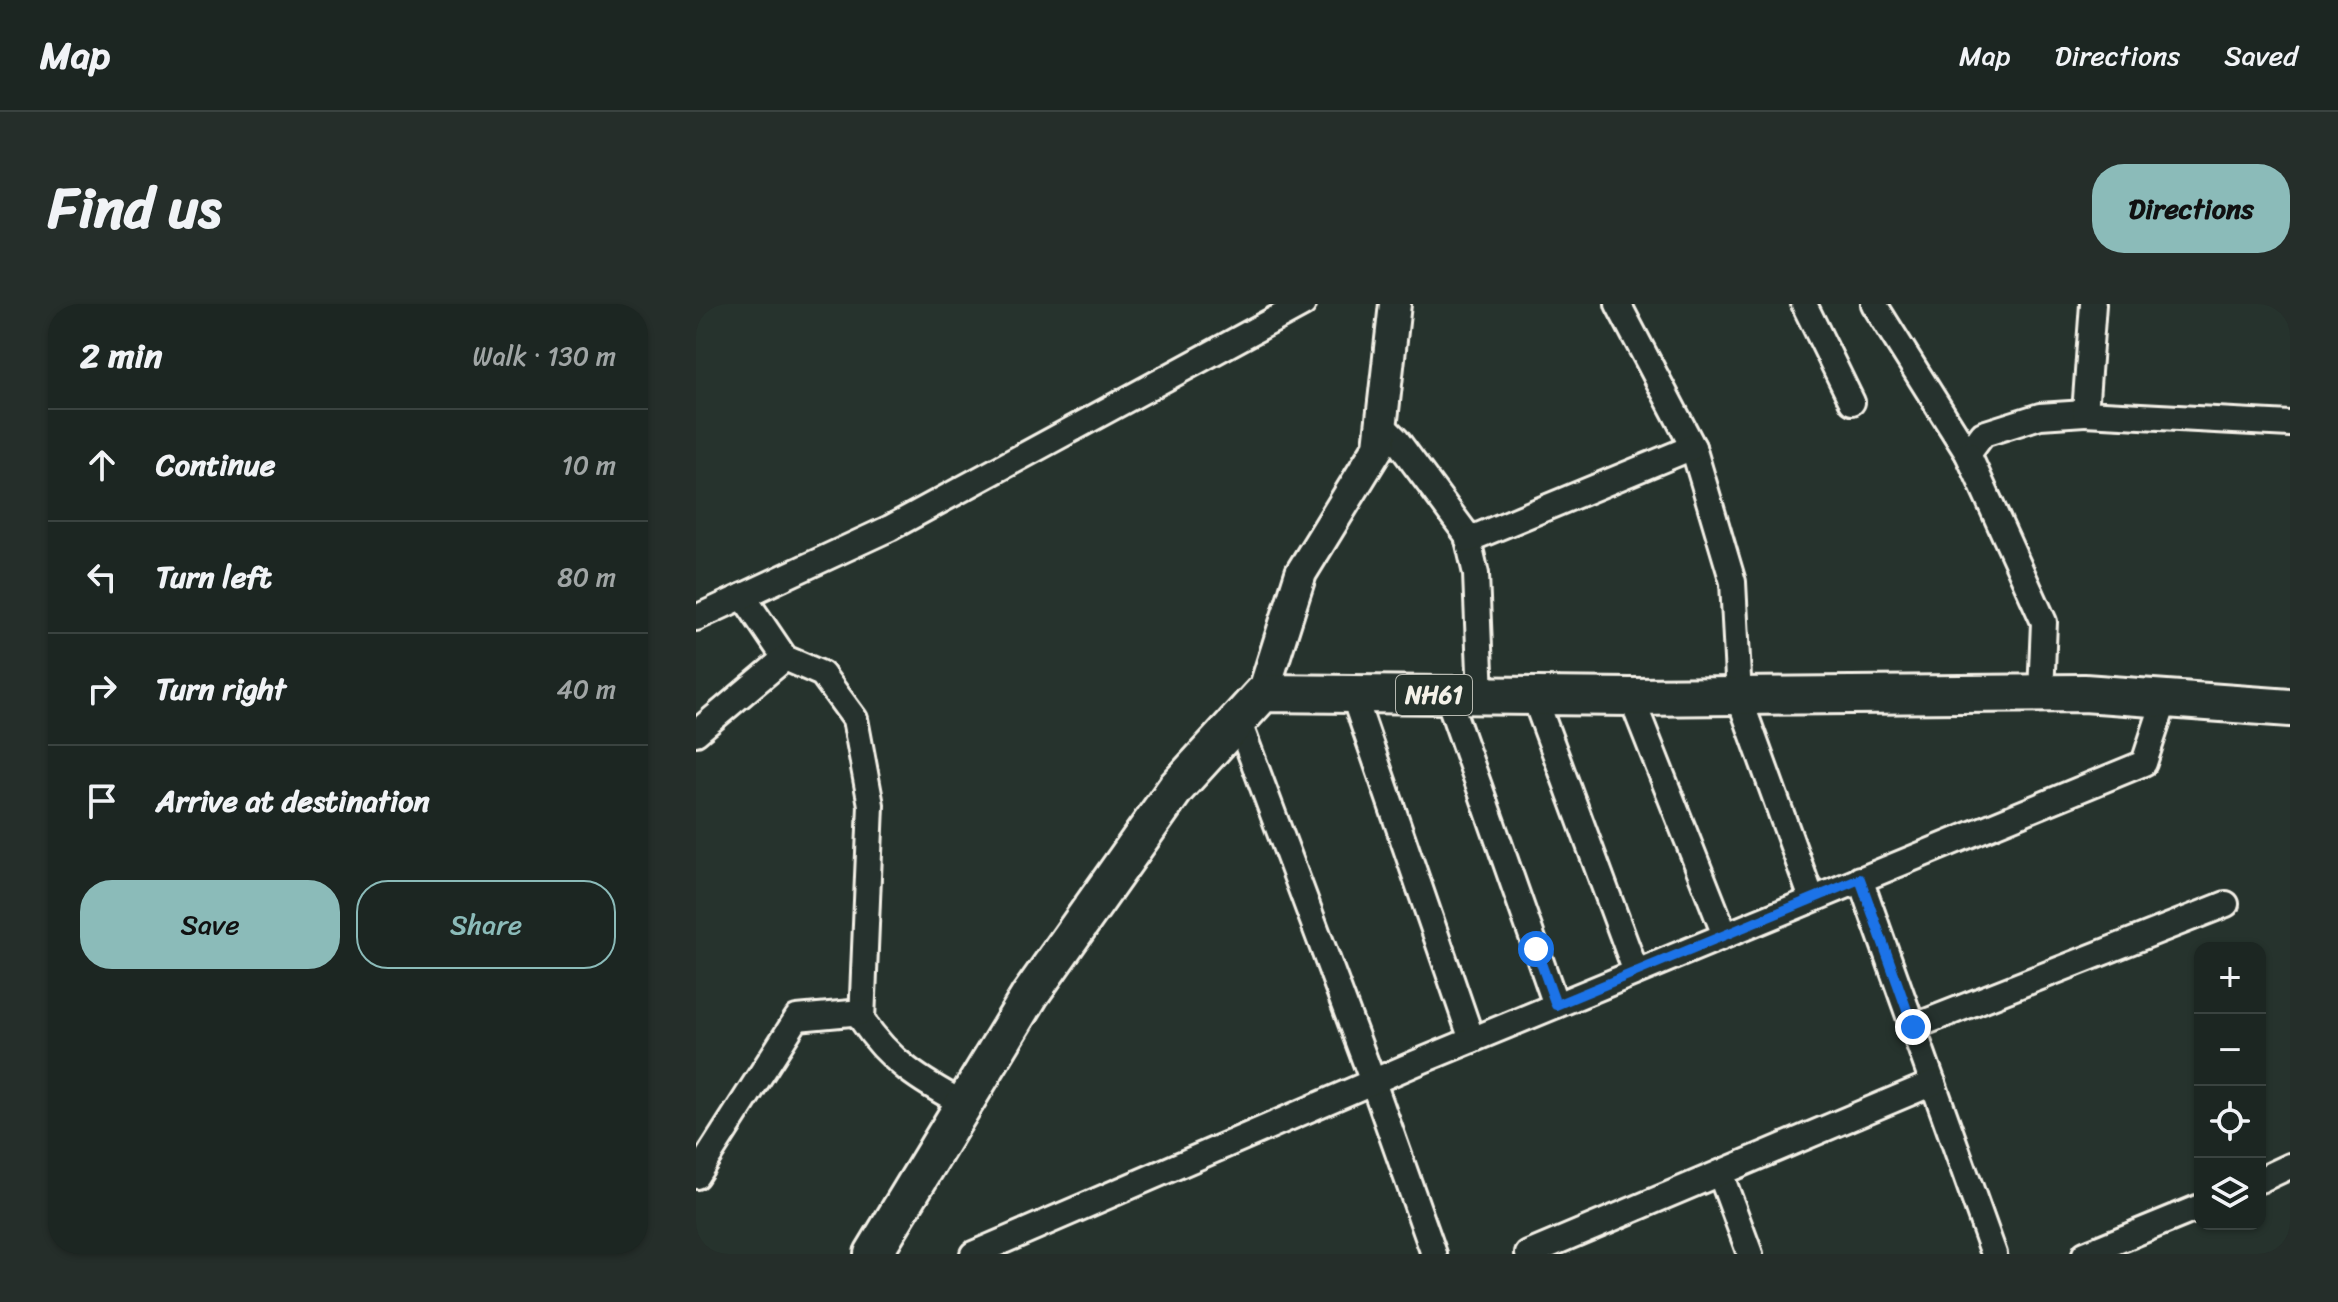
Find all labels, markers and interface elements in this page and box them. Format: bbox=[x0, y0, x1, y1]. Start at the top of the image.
text: Map bbox=[40, 22, 110, 89]
text: Map bbox=[1959, 31, 2011, 80]
text: Directions bbox=[2055, 31, 2180, 80]
text: Saved bbox=[2224, 31, 2298, 80]
text: Find us bbox=[48, 159, 221, 258]
button: Directions bbox=[2092, 164, 2290, 253]
text: 2 min bbox=[80, 326, 162, 386]
text: Walk · 130 m bbox=[473, 333, 616, 379]
text: Continue bbox=[156, 438, 275, 492]
text: 10 m bbox=[562, 442, 616, 488]
icon: ahead bbox=[80, 443, 124, 487]
text: Turn left bbox=[156, 550, 272, 604]
text: 80 m bbox=[557, 554, 616, 600]
icon: left bbox=[80, 555, 124, 599]
text: Turn right bbox=[156, 662, 286, 716]
text: 40 m bbox=[557, 666, 616, 712]
icon: right bbox=[80, 667, 124, 711]
road number: NH61 bbox=[1396, 675, 1472, 715]
text: Arrive at destination bbox=[156, 774, 430, 828]
icon: arrive bbox=[80, 779, 124, 823]
button: Save bbox=[80, 880, 340, 969]
button: Share bbox=[356, 880, 616, 969]
route start bbox=[1518, 931, 1554, 967]
map controls bbox=[2194, 942, 2266, 1230]
button: + bbox=[2194, 942, 2266, 1014]
route end bbox=[1895, 1009, 1931, 1045]
button: − bbox=[2194, 1014, 2266, 1086]
button: locate bbox=[2194, 1086, 2266, 1158]
button: layers bbox=[2194, 1158, 2266, 1230]

